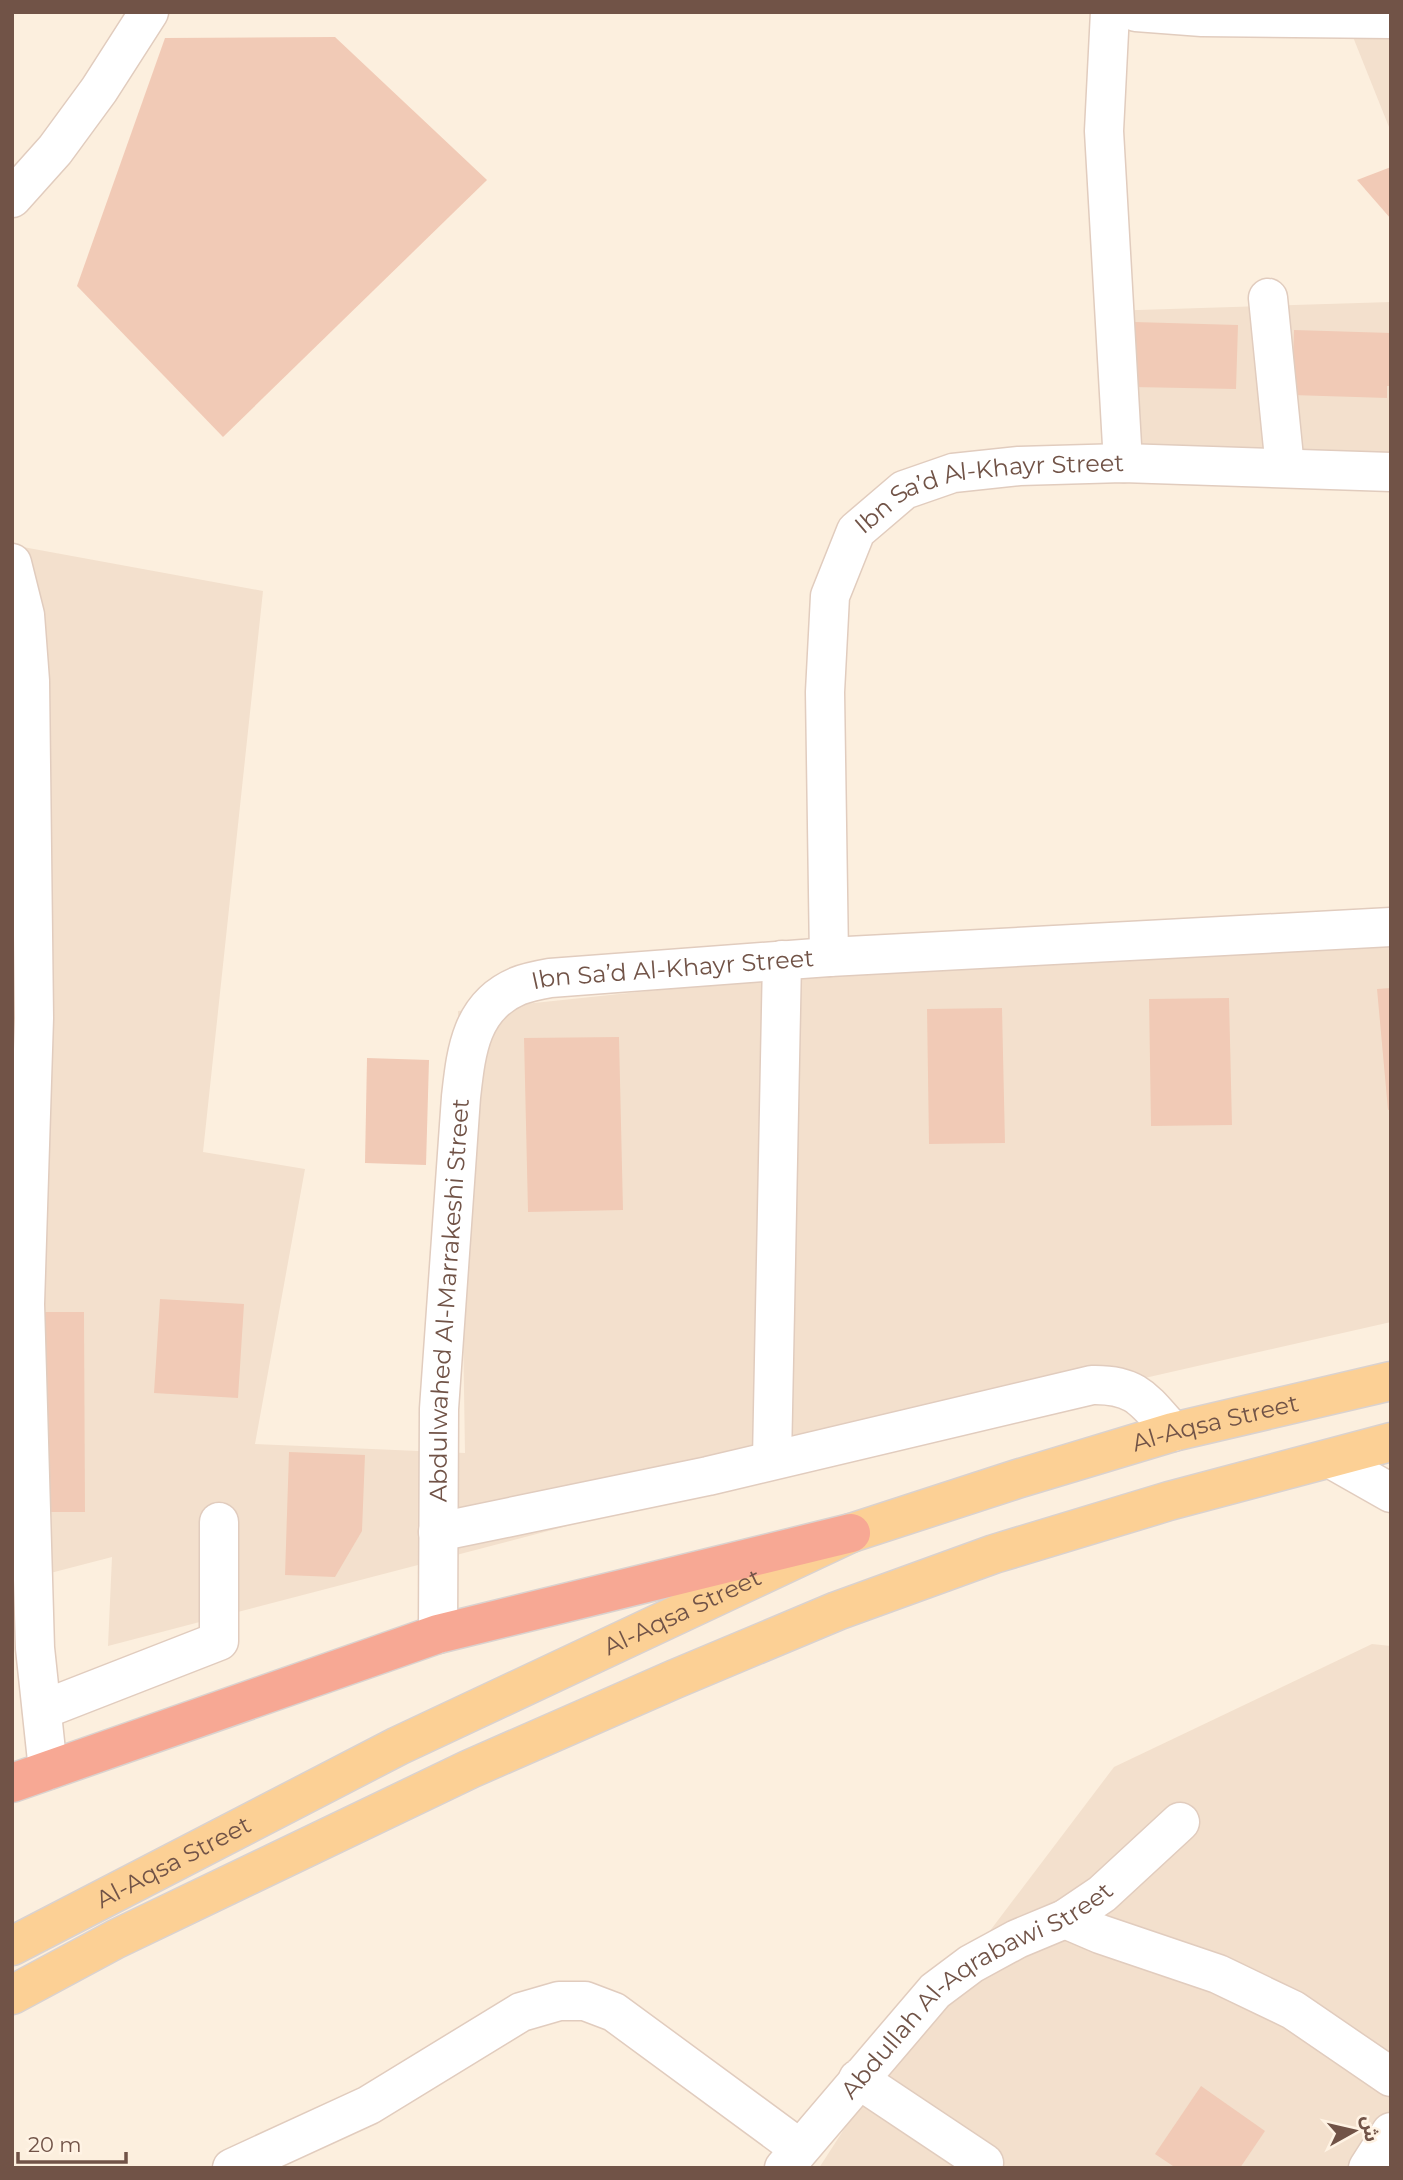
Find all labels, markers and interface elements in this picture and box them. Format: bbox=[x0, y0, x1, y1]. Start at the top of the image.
street label: Ibn Sa’d Al-Khayr Street bbox=[849, 448, 1125, 540]
street label: Ibn Sa’d Al-Khayr Street bbox=[528, 943, 815, 995]
street label: Abdulwahed Al-Marrakeshi Street bbox=[424, 1097, 475, 1502]
street label: Al-Aqsa Street bbox=[1128, 1388, 1302, 1458]
street label: Al-Aqsa Street bbox=[599, 1562, 766, 1661]
street label: Al-Aqsa Street bbox=[91, 1810, 256, 1914]
street label: Abdullah Al-Aqrabawi Street bbox=[835, 1876, 1119, 2104]
north arrow bbox=[1319, 2096, 1389, 2166]
text: ش bbox=[1357, 2114, 1384, 2143]
scale bar bbox=[18, 2120, 126, 2164]
text: 20 m bbox=[28, 2132, 82, 2157]

